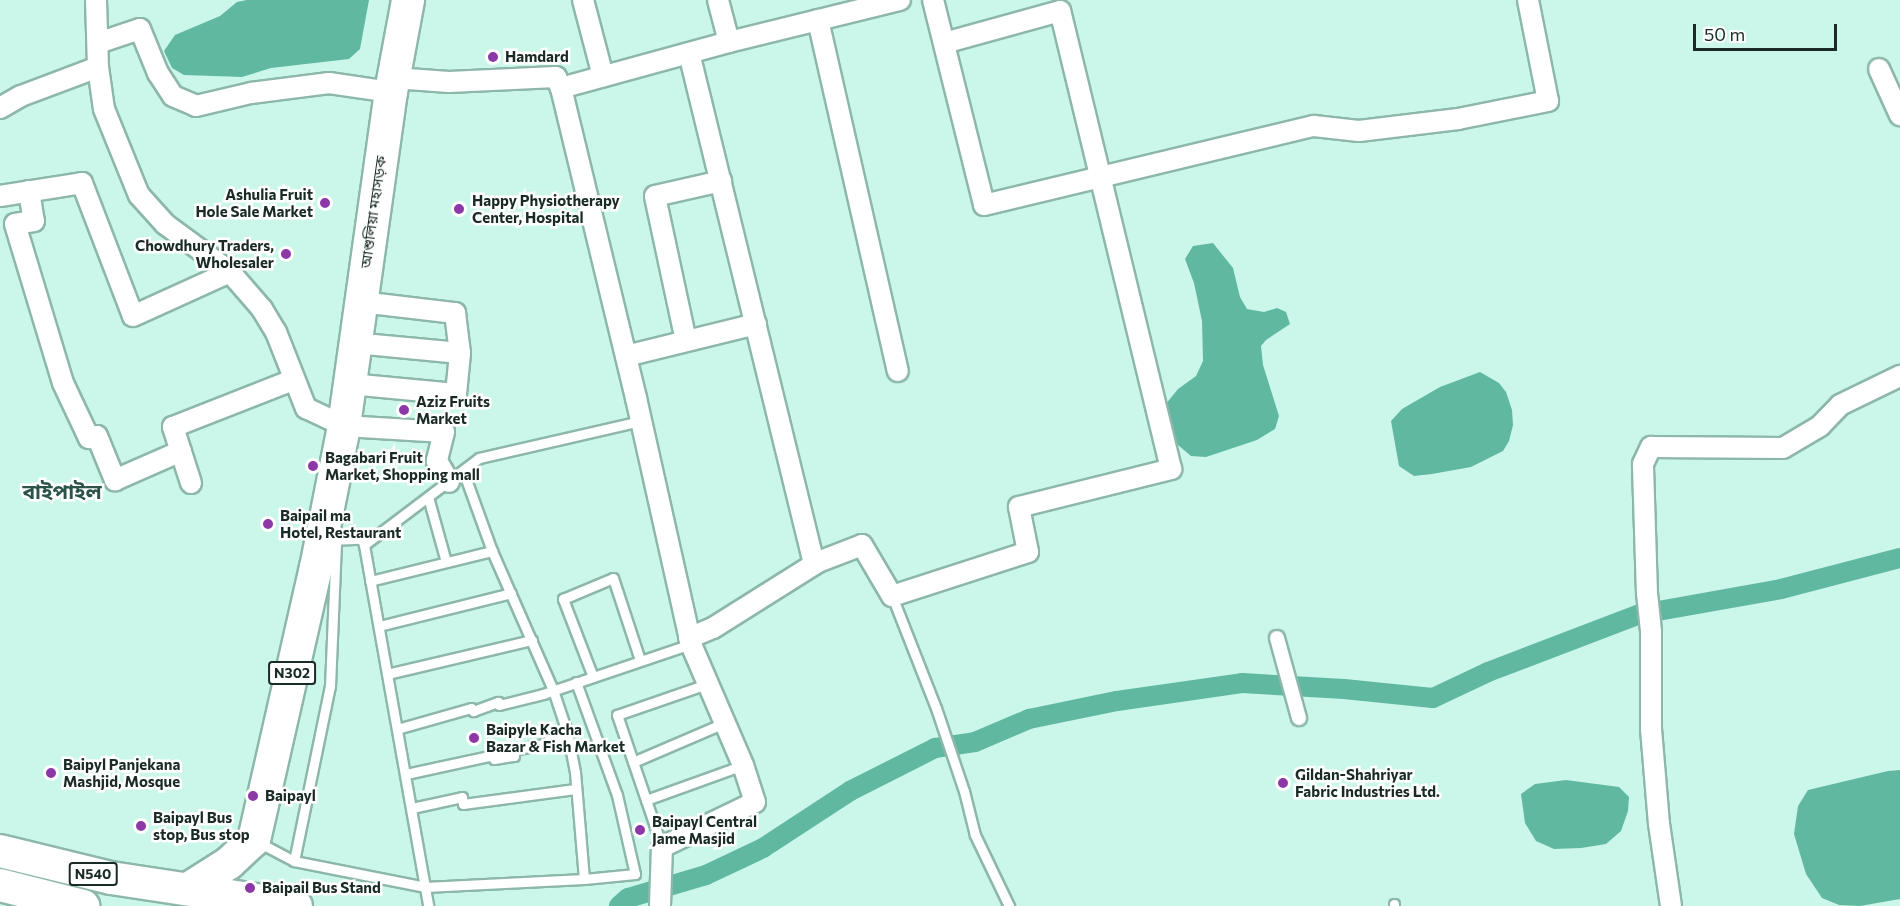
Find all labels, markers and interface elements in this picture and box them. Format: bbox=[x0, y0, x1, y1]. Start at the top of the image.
scale bar bbox=[1696, 12, 1840, 50]
text: 50 m bbox=[1704, 23, 1745, 45]
place label: Hamdard bbox=[505, 48, 569, 66]
marker: Hamdard bbox=[486, 50, 500, 64]
street label: আশুলিয়া মহাসড়ক bbox=[356, 155, 390, 269]
place label: Ashulia Fruit Hole Sale Market bbox=[195, 185, 313, 220]
place label: Happy Physiotherapy Center, Hospital bbox=[472, 191, 620, 226]
marker: Ashulia Fruit Hole Sale Market bbox=[318, 196, 332, 210]
marker: Happy Physiotherapy Center, Hospital bbox=[450, 200, 468, 218]
place label: Chowdhury Traders, Wholesaler bbox=[135, 236, 274, 271]
marker: Chowdhury Traders, Wholesaler bbox=[279, 247, 293, 261]
place label: Aziz Fruits Market bbox=[416, 392, 490, 427]
marker: Aziz Fruits Market bbox=[397, 403, 411, 417]
place label: Bagabari Fruit Market, Shopping mall bbox=[325, 448, 480, 483]
marker: Bagabari Fruit Market, Shopping mall bbox=[306, 459, 320, 473]
district label: বাইপাইল bbox=[22, 478, 102, 504]
place label: Baipail ma Hotel, Restaurant bbox=[280, 506, 401, 541]
marker: Baipail ma Hotel, Restaurant bbox=[261, 517, 275, 531]
road number: N302 bbox=[268, 662, 316, 684]
place label: Baipyle Kacha Bazar & Fish Market bbox=[486, 720, 625, 755]
marker: Baipyle Kacha Bazar & Fish Market bbox=[467, 731, 481, 745]
place label: Baipyl Panjekana Mashjid, Mosque bbox=[63, 755, 180, 790]
place label: Gildan-Shahriyar Fabric Industries Ltd. bbox=[1295, 765, 1440, 800]
marker: Baipyl Panjekana Mashjid, Mosque bbox=[44, 766, 58, 780]
marker: Gildan-Shahriyar Fabric Industries Ltd. bbox=[1276, 776, 1290, 790]
place label: Baipayl bbox=[265, 787, 316, 805]
marker: Baipayl bbox=[246, 789, 260, 803]
place label: Baipayl Bus stop, Bus stop bbox=[153, 808, 250, 843]
place label: Baipayl Central Jame Masjid bbox=[652, 812, 757, 847]
marker: Baipayl Bus stop, Bus stop bbox=[134, 819, 148, 833]
marker: Baipayl Central Jame Masjid bbox=[633, 823, 647, 837]
road number: N540 bbox=[68, 863, 118, 885]
place label: Baipail Bus Stand bbox=[262, 879, 381, 897]
marker: Baipail Bus Stand bbox=[243, 881, 257, 895]

